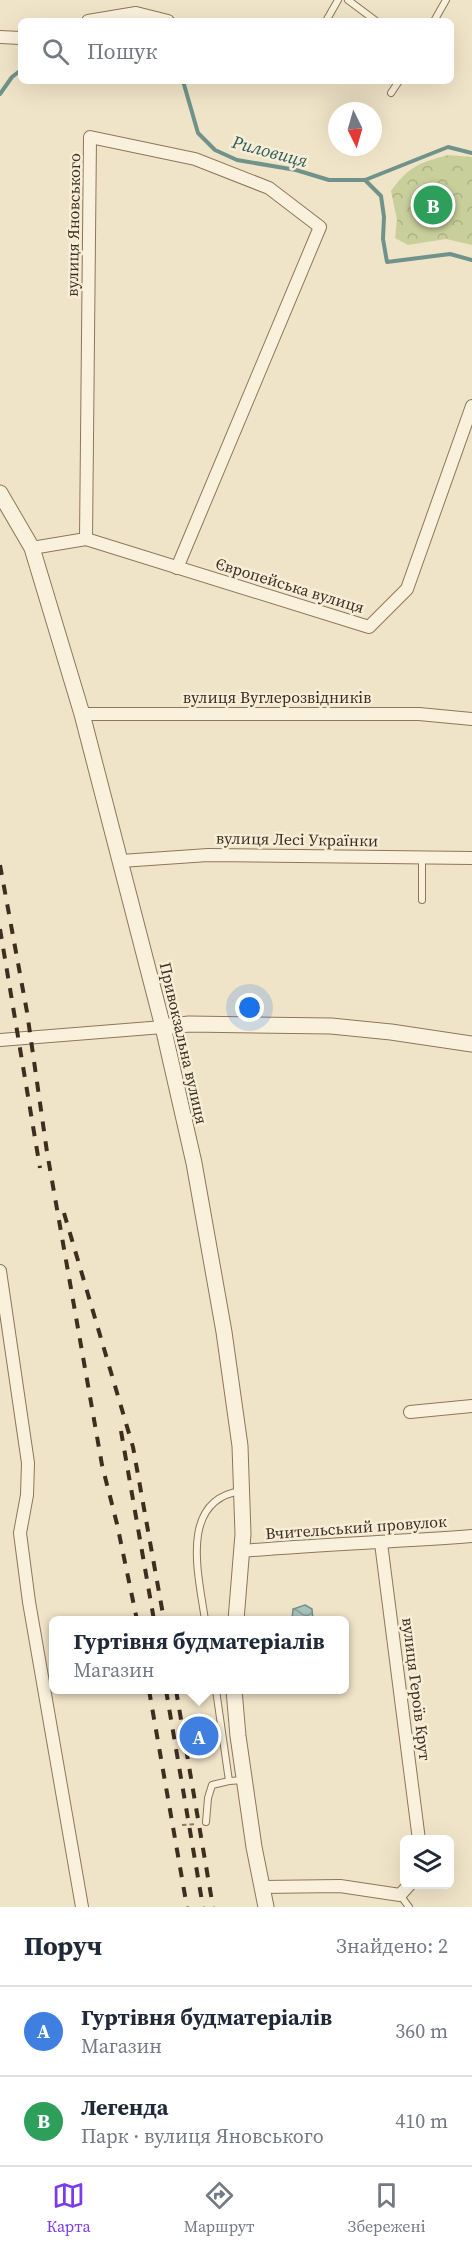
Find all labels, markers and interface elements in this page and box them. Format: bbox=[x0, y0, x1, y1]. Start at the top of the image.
search box bbox=[18, 18, 454, 84]
icon: search bbox=[39, 35, 72, 68]
text: Пошук bbox=[87, 36, 158, 66]
north arrow bbox=[328, 102, 382, 156]
water label: Риловиця bbox=[229, 129, 311, 173]
street label: вулиця Яновського bbox=[61, 153, 85, 297]
pin: B bbox=[414, 182, 452, 228]
street label: Європейська вулиця bbox=[213, 552, 367, 618]
street label: вулиця Вуглерозвідників bbox=[183, 686, 371, 708]
street label: вулиця Лесі Українки bbox=[216, 827, 378, 851]
street label: Привокзальна вулиця bbox=[155, 960, 213, 1126]
your location bbox=[235, 993, 264, 1022]
street label: Вчительський провулок bbox=[264, 1510, 448, 1544]
popup bbox=[49, 1616, 349, 1694]
street label: вулиця Героїв Крут bbox=[397, 1616, 437, 1762]
text: Гуртівня будматеріалів bbox=[73, 1626, 325, 1656]
text: Магазин bbox=[73, 1656, 154, 1684]
pin: A bbox=[180, 1714, 218, 1758]
map controls bbox=[400, 1835, 454, 1889]
button: layers bbox=[400, 1835, 454, 1889]
text: Поруч bbox=[24, 1928, 102, 1964]
text: Знайдено: 2 bbox=[336, 1932, 448, 1960]
text: Гуртівня будматеріалів bbox=[81, 2002, 332, 2032]
text: A bbox=[37, 2017, 50, 2045]
text: 360 m bbox=[395, 2017, 448, 2045]
text: Магазин bbox=[81, 2032, 162, 2060]
text: Легенда bbox=[81, 2092, 169, 2122]
text: B bbox=[37, 2107, 50, 2135]
text: 410 m bbox=[395, 2107, 448, 2135]
text: Парк · вулиця Яновського bbox=[81, 2122, 324, 2150]
tab: Карта bbox=[47, 2179, 91, 2237]
tab: Маршрут bbox=[184, 2179, 254, 2237]
tab: Збережені bbox=[348, 2179, 425, 2237]

